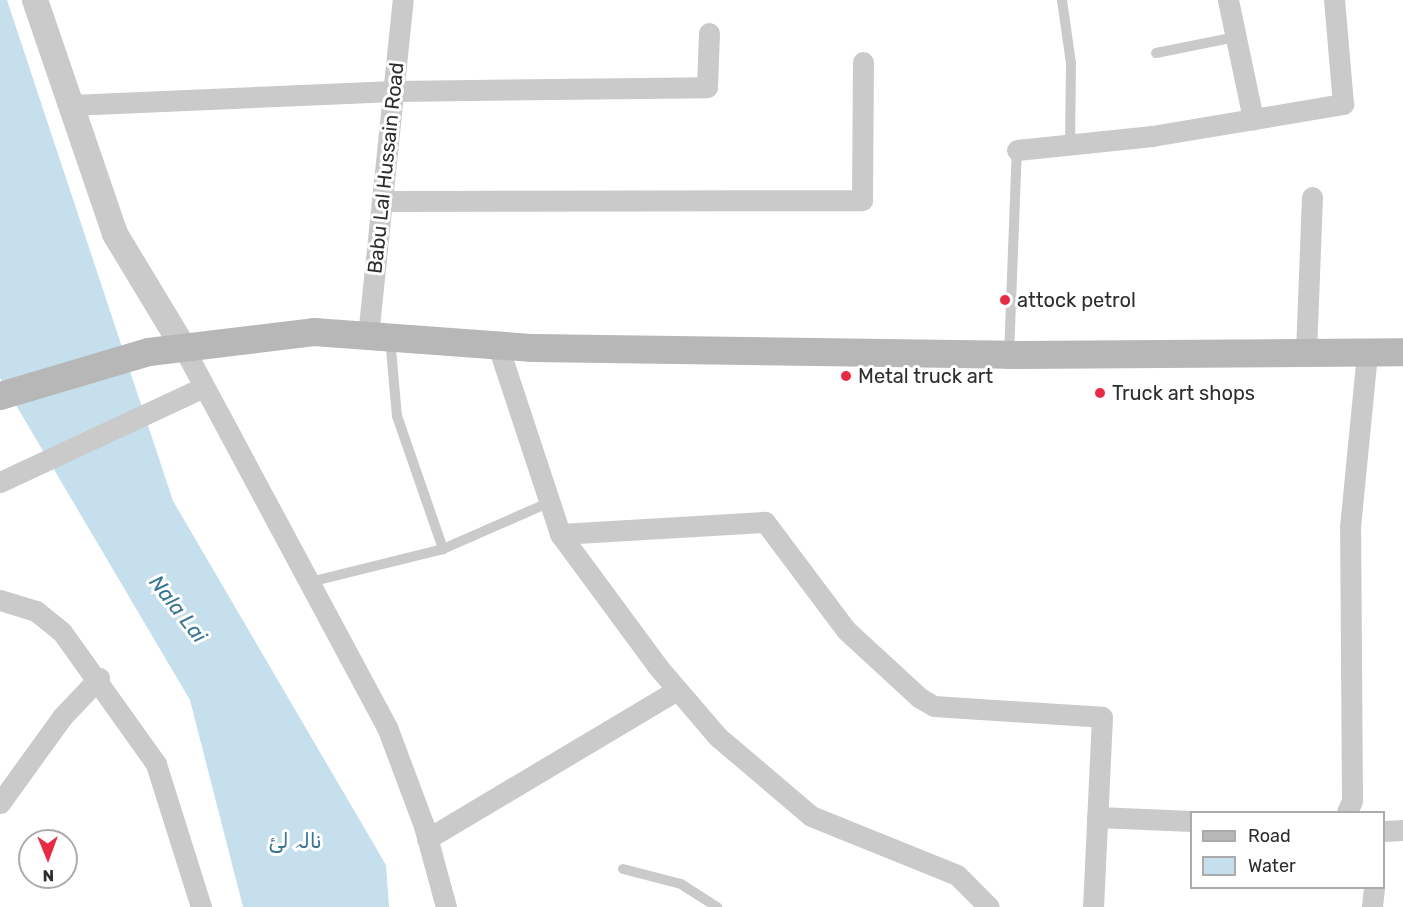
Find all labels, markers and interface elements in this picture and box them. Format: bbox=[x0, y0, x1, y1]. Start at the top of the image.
street label: Babu Lal Hussain Road bbox=[363, 61, 409, 275]
place label: attock petrol bbox=[1017, 288, 1136, 312]
marker: attock petrol bbox=[998, 293, 1012, 307]
place label: Metal truck art bbox=[858, 364, 994, 388]
marker: Metal truck art bbox=[839, 369, 853, 383]
place label: Truck art shops bbox=[1112, 381, 1255, 405]
marker: Truck art shops bbox=[1093, 386, 1107, 400]
water label: Nala Lai bbox=[144, 570, 212, 648]
legend bbox=[1190, 811, 1385, 889]
text: Road bbox=[1248, 825, 1291, 847]
water label: نالہ لئ bbox=[268, 828, 322, 854]
north arrow bbox=[18, 829, 78, 889]
text: Water bbox=[1248, 855, 1296, 877]
text: N bbox=[42, 866, 54, 885]

